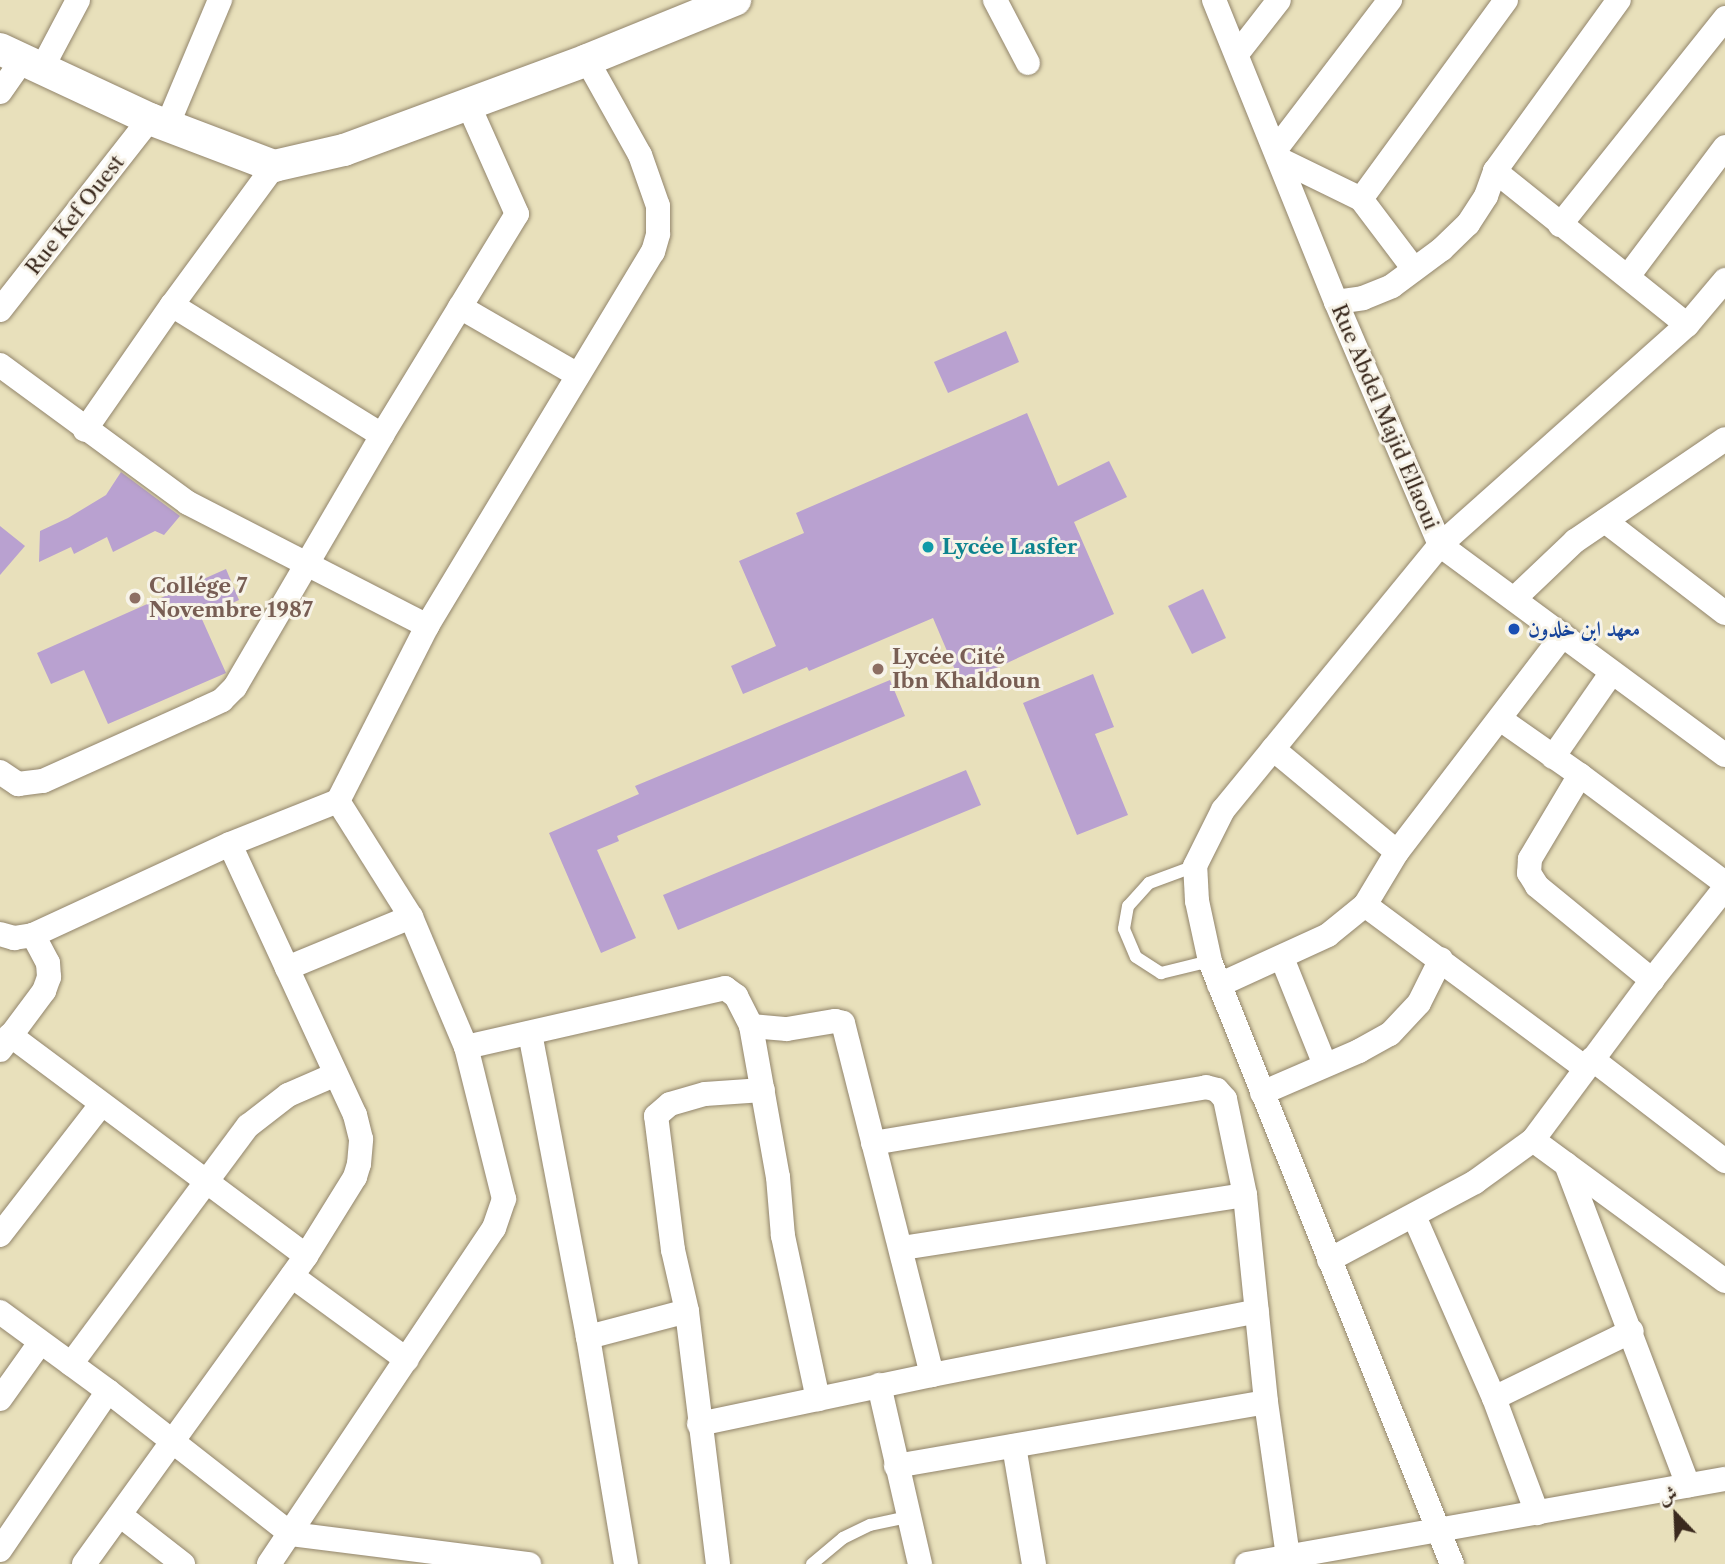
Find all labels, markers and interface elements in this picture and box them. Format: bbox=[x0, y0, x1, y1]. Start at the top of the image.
street label: Rue Kef Ouest bbox=[20, 150, 130, 280]
street label: Rue Abdel Majid Ellaoui bbox=[1326, 300, 1444, 534]
place label: Lycée Lasfer bbox=[942, 534, 1077, 560]
marker: Lycée Lasfer bbox=[920, 539, 936, 555]
place label: Collége 7 Novembre 1987 bbox=[149, 573, 313, 623]
marker: Collége 7 Novembre 1987 bbox=[127, 590, 143, 606]
place label: معهد ابن خلدون bbox=[1528, 616, 1640, 642]
marker: معهد ابن خلدون bbox=[1506, 621, 1522, 637]
place label: Lycée Cité Ibn Khaldoun bbox=[892, 644, 1041, 694]
marker: Lycée Cité Ibn Khaldoun bbox=[870, 661, 886, 677]
north arrow bbox=[1641, 1480, 1711, 1550]
text: ش bbox=[1654, 1481, 1681, 1509]

